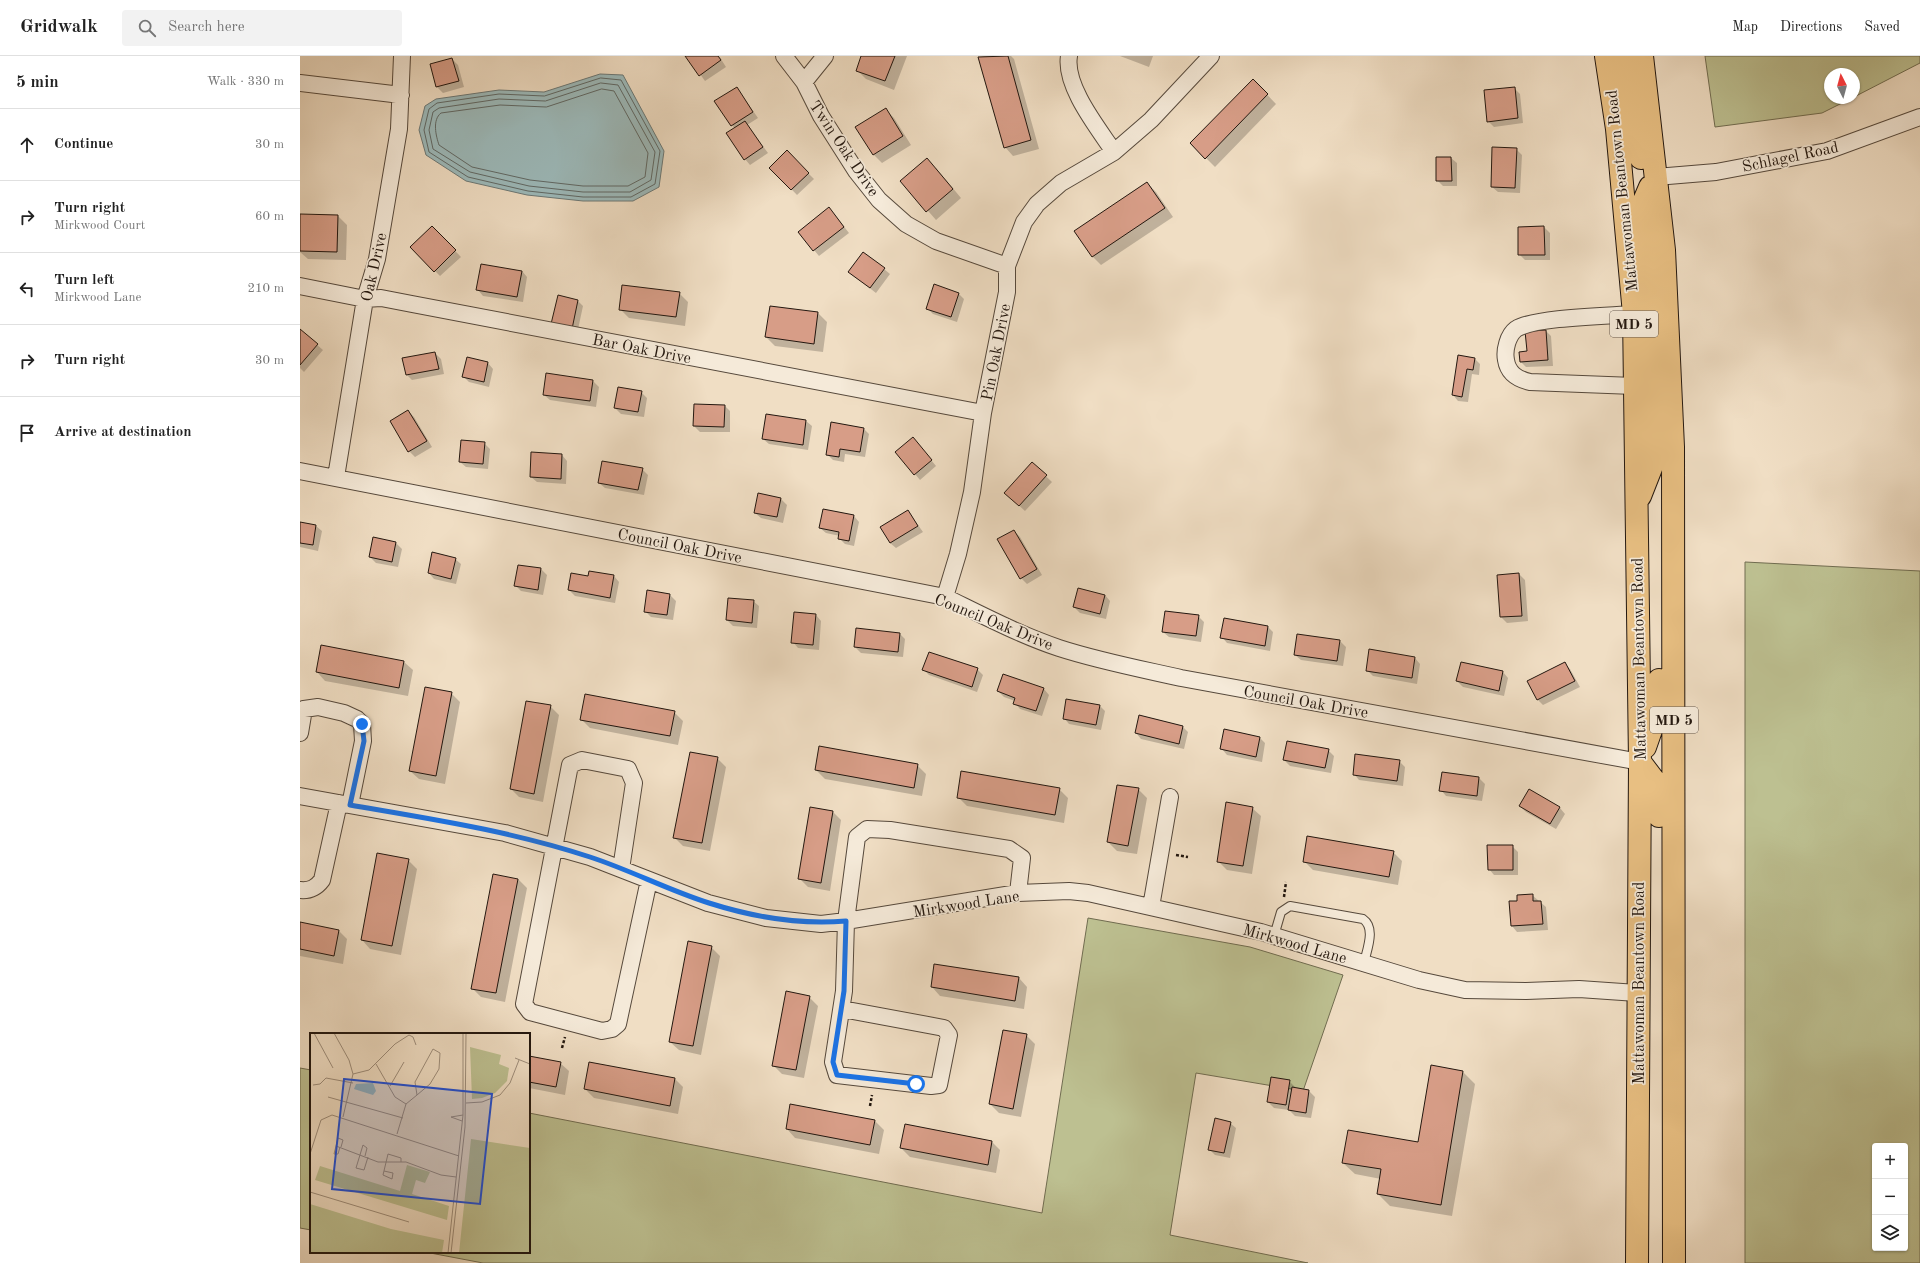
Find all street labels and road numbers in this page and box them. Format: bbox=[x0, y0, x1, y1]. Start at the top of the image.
street label: Mattawoman Beantown Road bbox=[1604, 89, 1642, 292]
street label: Twin Oak Drive bbox=[805, 98, 881, 200]
street label: Schlagel Road bbox=[1741, 140, 1840, 176]
street label: Oak Drive bbox=[359, 231, 391, 304]
street label: Pin Oak Drive bbox=[980, 302, 1014, 402]
road number: MD 5 bbox=[1610, 311, 1658, 337]
street label: Bar Oak Drive bbox=[591, 333, 692, 367]
street label: Council Oak Drive bbox=[616, 527, 743, 567]
street label: Mattawoman Beantown Road bbox=[1630, 557, 1650, 760]
street label: Council Oak Drive bbox=[932, 592, 1055, 654]
street label: Council Oak Drive bbox=[1242, 684, 1369, 722]
road number: MD 5 bbox=[1650, 707, 1698, 733]
street label: Mattawoman Beantown Road bbox=[1632, 882, 1648, 1084]
street label: Mirkwood Lane bbox=[912, 889, 1021, 921]
street label: Mirkwood Lane bbox=[1241, 922, 1348, 967]

